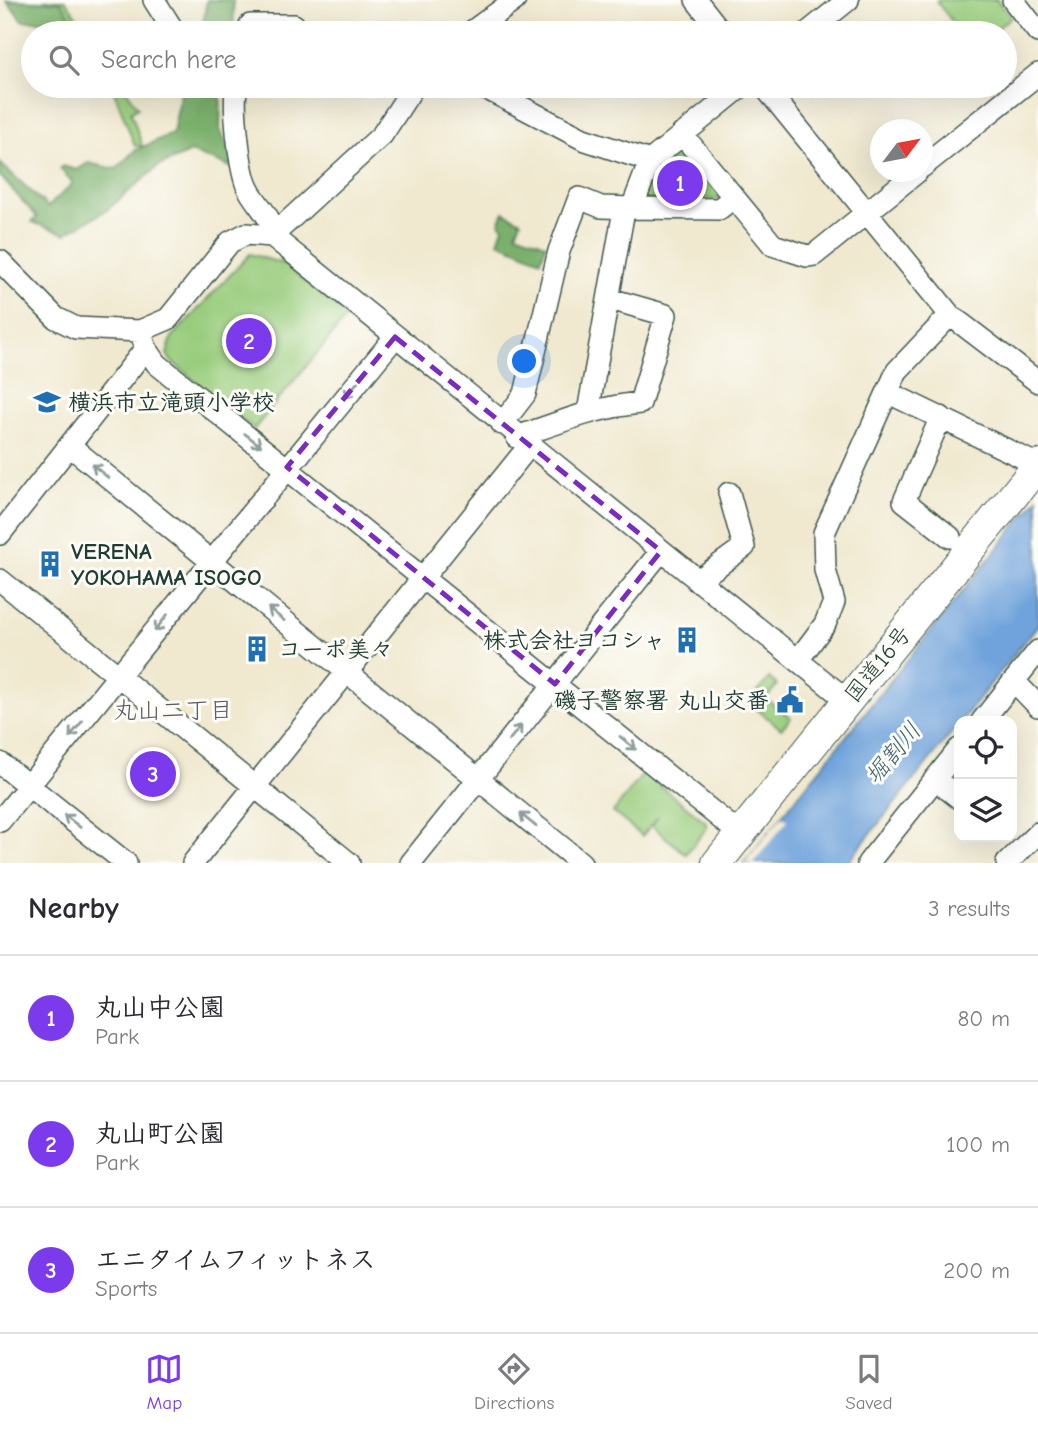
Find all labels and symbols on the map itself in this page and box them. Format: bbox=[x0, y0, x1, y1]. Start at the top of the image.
north arrow bbox=[870, 119, 933, 182]
pin: 1 bbox=[657, 157, 703, 209]
pin: 2 bbox=[226, 315, 272, 367]
your location bbox=[507, 344, 541, 378]
one-way arrow bbox=[343, 381, 359, 399]
school or university icon: 横浜市立滝頭小学校 bbox=[32, 387, 62, 417]
place label: 横浜市立滝頭小学校 bbox=[68, 389, 275, 416]
one-way arrow bbox=[243, 432, 261, 448]
one-way arrow bbox=[91, 463, 109, 478]
place label: VERENA YOKOHAMA ISOGO bbox=[71, 538, 262, 591]
building icon: VERENA YOKOHAMA ISOGO bbox=[35, 549, 65, 579]
one-way arrow bbox=[267, 607, 285, 622]
one-way arrow bbox=[154, 614, 169, 632]
street label: 国道16号 bbox=[839, 620, 917, 708]
building icon: 株式会社ヨコシャ bbox=[672, 625, 702, 655]
place label: 株式会社ヨコシャ bbox=[483, 627, 666, 654]
building icon: コーポ美々 bbox=[242, 634, 272, 664]
place label: コーポ美々 bbox=[278, 636, 393, 663]
public building icon: 磯子警察署 丸山交番 bbox=[775, 685, 805, 715]
place label: 磯子警察署 丸山交番 bbox=[554, 687, 769, 714]
district label: 丸山二丁目 bbox=[113, 696, 233, 724]
water label: 堀割川 bbox=[859, 716, 927, 790]
one-way arrow bbox=[68, 720, 83, 738]
one-way arrow bbox=[507, 725, 523, 743]
one-way arrow bbox=[618, 735, 637, 750]
pin: 3 bbox=[130, 748, 176, 800]
one-way arrow bbox=[520, 812, 538, 827]
one-way arrow bbox=[63, 813, 82, 828]

